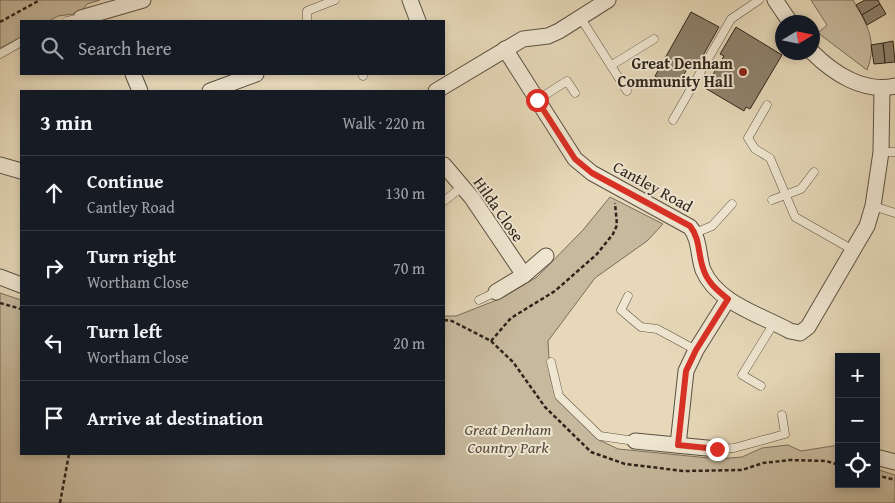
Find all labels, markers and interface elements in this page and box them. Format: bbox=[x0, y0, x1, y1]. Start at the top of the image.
north arrow bbox=[775, 15, 820, 60]
search box bbox=[20, 20, 445, 75]
icon: search bbox=[38, 34, 66, 62]
text: Search here bbox=[78, 34, 172, 62]
place label: Great Denham Community Hall bbox=[617, 51, 733, 93]
marker: Great Denham Community Hall bbox=[737, 66, 749, 78]
route start bbox=[526, 89, 549, 112]
text: 3 min bbox=[40, 107, 92, 138]
text: Walk · 220 m bbox=[342, 111, 425, 135]
street label: Cantley Road bbox=[609, 154, 698, 218]
text: Continue bbox=[87, 167, 164, 195]
street label: Hilda Close bbox=[468, 172, 530, 246]
icon: ahead bbox=[40, 179, 68, 207]
text: 130 m bbox=[385, 181, 425, 205]
text: Cantley Road bbox=[87, 195, 175, 219]
text: Turn right bbox=[87, 242, 176, 270]
icon: right bbox=[40, 254, 68, 282]
text: 70 m bbox=[393, 256, 425, 280]
text: Wortham Close bbox=[87, 270, 189, 294]
text: Turn left bbox=[87, 317, 162, 345]
icon: left bbox=[40, 329, 68, 357]
text: 20 m bbox=[393, 331, 425, 355]
text: Wortham Close bbox=[87, 345, 189, 369]
map controls bbox=[835, 353, 880, 488]
button: + bbox=[835, 353, 880, 398]
button: − bbox=[835, 398, 880, 443]
icon: arrive bbox=[40, 404, 68, 432]
text: Arrive at destination bbox=[87, 404, 263, 432]
park label: Great Denham Country Park bbox=[465, 417, 552, 459]
route end bbox=[706, 438, 729, 461]
button: locate bbox=[835, 443, 880, 488]

